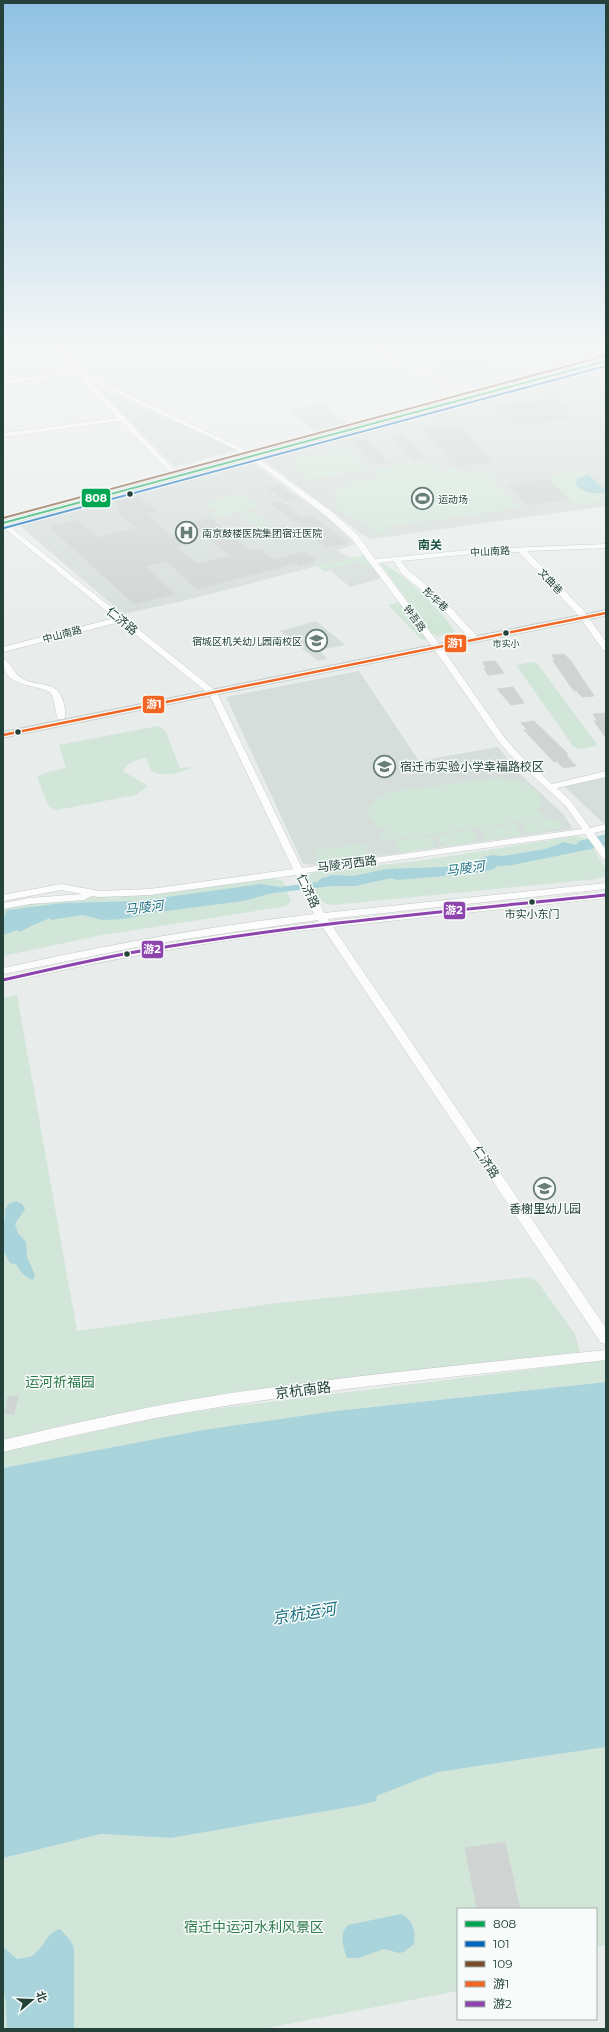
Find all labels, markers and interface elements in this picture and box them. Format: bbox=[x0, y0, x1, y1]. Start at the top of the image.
sports icon: 运动场 bbox=[410, 486, 436, 512]
line badge: 808 bbox=[81, 488, 111, 508]
unlabelled marker bbox=[125, 489, 135, 499]
text: 808 bbox=[85, 491, 107, 505]
place label: 运动场 bbox=[438, 493, 468, 506]
hospital icon: 南京鼓楼医院集团宿迁医院 bbox=[173, 520, 199, 546]
place label: 南京鼓楼医院集团宿迁医院 bbox=[202, 527, 322, 540]
district label: 南关 bbox=[418, 537, 442, 552]
street label: 中山南路 bbox=[470, 544, 510, 559]
street label: 文曲巷 bbox=[536, 566, 566, 597]
street label: 彤华巷 bbox=[420, 585, 451, 614]
street label: 钟吾路 bbox=[401, 602, 429, 634]
street label: 仁济路 bbox=[104, 603, 141, 638]
street label: 中山南路 bbox=[41, 623, 83, 646]
school or university icon: 宿城区机关幼儿园南校区 bbox=[304, 628, 330, 654]
marker: 市实小 bbox=[501, 628, 511, 638]
line badge: 游1 bbox=[444, 634, 467, 653]
place label: 宿城区机关幼儿园南校区 bbox=[192, 635, 302, 648]
text: 游1 bbox=[447, 636, 463, 650]
place label: 市实小 bbox=[492, 638, 520, 649]
line badge: 游1 bbox=[142, 695, 165, 714]
text: 游1 bbox=[146, 697, 162, 711]
unlabelled marker bbox=[13, 727, 23, 737]
school or university icon: 宿迁市实验小学幸福路校区 bbox=[372, 754, 398, 780]
place label: 宿迁市实验小学幸福路校区 bbox=[400, 759, 544, 774]
street label: 马陵河西路 bbox=[316, 852, 378, 875]
water label: 马陵河 bbox=[445, 857, 488, 879]
street label: 仁济路 bbox=[294, 871, 323, 910]
water label: 马陵河 bbox=[124, 896, 167, 917]
marker: 市实小东门 bbox=[527, 897, 537, 907]
line badge: 游2 bbox=[443, 901, 466, 920]
text: 游2 bbox=[445, 903, 463, 917]
place label: 市实小东门 bbox=[505, 907, 560, 921]
line badge: 游2 bbox=[141, 940, 164, 959]
text: 游2 bbox=[143, 942, 161, 956]
unlabelled marker bbox=[122, 949, 132, 959]
street label: 仁济路 bbox=[470, 1143, 503, 1181]
school or university icon: 香榭里幼儿园 bbox=[532, 1175, 558, 1201]
place label: 香榭里幼儿园 bbox=[509, 1201, 581, 1216]
park label: 运河祈福园 bbox=[25, 1373, 95, 1391]
street label: 京杭南路 bbox=[274, 1378, 332, 1402]
water label: 京杭运河 bbox=[271, 1599, 340, 1628]
legend bbox=[457, 1908, 597, 2020]
text: 808 bbox=[493, 1916, 517, 1931]
park label: 宿迁中运河水利风景区 bbox=[184, 1918, 324, 1936]
text: 101 bbox=[493, 1936, 510, 1951]
text: 109 bbox=[493, 1956, 513, 1971]
text: 游1 bbox=[493, 1976, 509, 1991]
north arrow bbox=[12, 1980, 52, 2020]
text: 北 bbox=[33, 1989, 50, 2004]
text: 游2 bbox=[493, 1996, 512, 2011]

